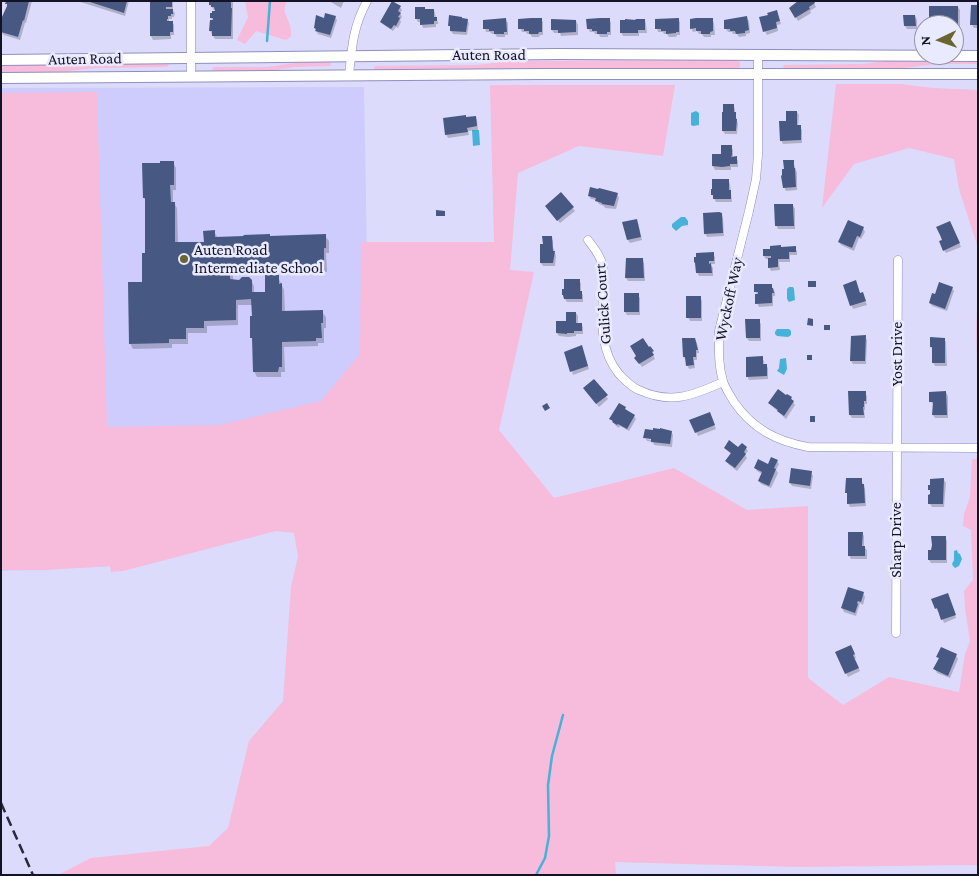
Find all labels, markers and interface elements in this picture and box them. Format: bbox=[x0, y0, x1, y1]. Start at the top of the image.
north arrow bbox=[914, 15, 964, 65]
text: N bbox=[917, 36, 933, 46]
street label: Auten Road bbox=[452, 45, 526, 65]
street label: Auten Road bbox=[48, 49, 122, 69]
place label: Auten Road Intermediate School bbox=[194, 240, 323, 278]
marker: Auten Road Intermediate School bbox=[178, 253, 190, 265]
street label: Wyckoff Way bbox=[711, 256, 747, 342]
street label: Gulick Court bbox=[591, 263, 615, 345]
street label: Yost Drive bbox=[887, 322, 907, 386]
street label: Sharp Drive bbox=[886, 502, 906, 578]

